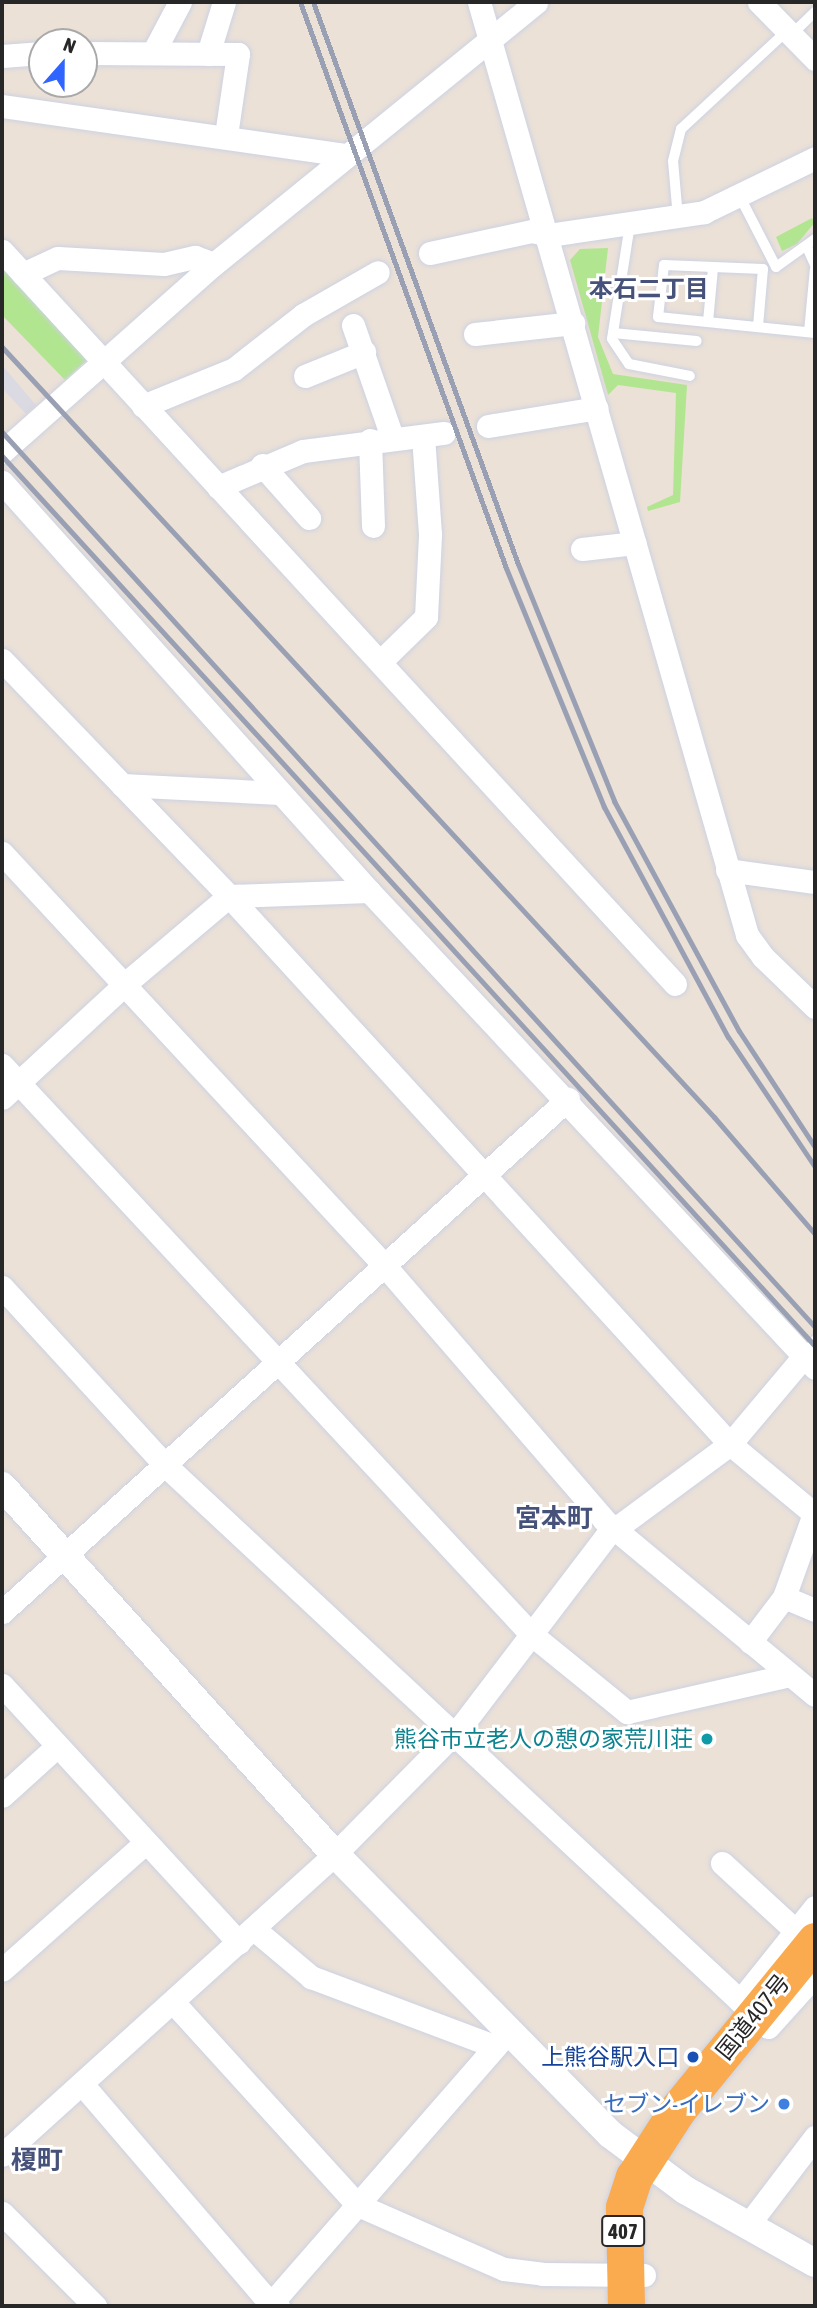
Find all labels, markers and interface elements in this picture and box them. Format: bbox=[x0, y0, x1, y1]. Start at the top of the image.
north arrow bbox=[28, 28, 98, 98]
text: N bbox=[61, 33, 79, 58]
district label: 本石二丁目 bbox=[589, 275, 709, 303]
district label: 宮本町 bbox=[515, 1503, 593, 1535]
place label: 熊谷市立老人の憩の家荒川荘 bbox=[394, 1725, 693, 1753]
marker: 熊谷市立老人の憩の家荒川荘 bbox=[699, 1731, 715, 1747]
street label: 国道407号 bbox=[710, 1969, 796, 2065]
place label: 上熊谷駅入口 bbox=[541, 2043, 679, 2071]
marker: 上熊谷駅入口 bbox=[685, 2049, 701, 2065]
place label: セブン-イレブン bbox=[603, 2090, 770, 2118]
marker: セブン-イレブン bbox=[776, 2096, 792, 2112]
district label: 榎町 bbox=[11, 2145, 63, 2177]
road number: 407 bbox=[600, 2214, 646, 2248]

